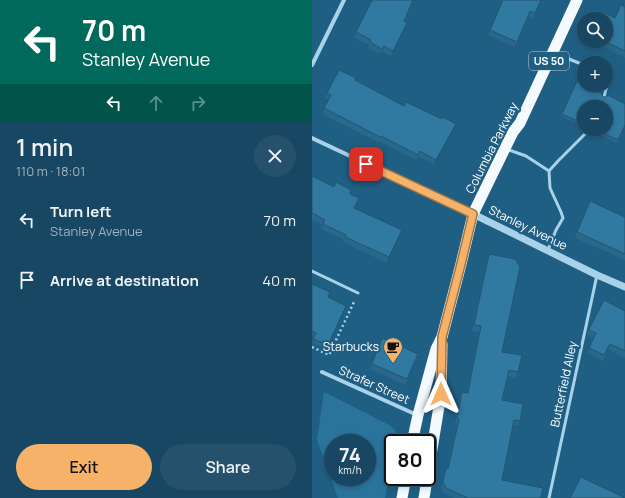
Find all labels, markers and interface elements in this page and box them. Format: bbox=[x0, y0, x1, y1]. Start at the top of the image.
text: 70 m bbox=[82, 11, 146, 49]
map controls bbox=[577, 12, 613, 136]
button: search bbox=[577, 12, 613, 48]
icon: left bbox=[16, 16, 68, 68]
text: Stanley Avenue bbox=[82, 47, 210, 71]
road number: US 50 bbox=[529, 52, 569, 70]
button: + bbox=[577, 56, 613, 92]
icon: left bbox=[103, 92, 125, 114]
icon: ahead bbox=[145, 92, 167, 114]
icon: right bbox=[187, 92, 209, 114]
street label: Columbia Parkway bbox=[461, 99, 522, 196]
button: − bbox=[577, 100, 613, 136]
text: 1 min bbox=[16, 130, 73, 163]
button: close bbox=[254, 135, 296, 177]
pin bbox=[349, 147, 383, 181]
icon: arrive bbox=[355, 153, 377, 175]
text: 110 m · 18:01 bbox=[16, 162, 85, 180]
text: Turn left bbox=[50, 201, 112, 222]
street label: Stanley Avenue bbox=[486, 201, 570, 254]
icon: left bbox=[16, 209, 38, 231]
text: 70 m bbox=[264, 210, 296, 231]
text: Stanley Avenue bbox=[50, 222, 143, 240]
icon: arrive bbox=[16, 269, 38, 291]
text: Arrive at destination bbox=[50, 270, 199, 291]
text: 40 m bbox=[262, 270, 296, 291]
cafe icon: Starbucks bbox=[382, 336, 404, 364]
place label: Starbucks bbox=[323, 338, 379, 355]
street label: Butterfield Alley bbox=[546, 339, 581, 429]
street label: Strafer Street bbox=[336, 361, 413, 408]
position arrow bbox=[420, 373, 462, 415]
speed limit sign: 80 bbox=[384, 434, 436, 486]
text: 74 bbox=[339, 441, 361, 468]
button: Exit bbox=[16, 444, 152, 490]
button: Share bbox=[160, 444, 296, 490]
text: km/h bbox=[338, 463, 362, 477]

